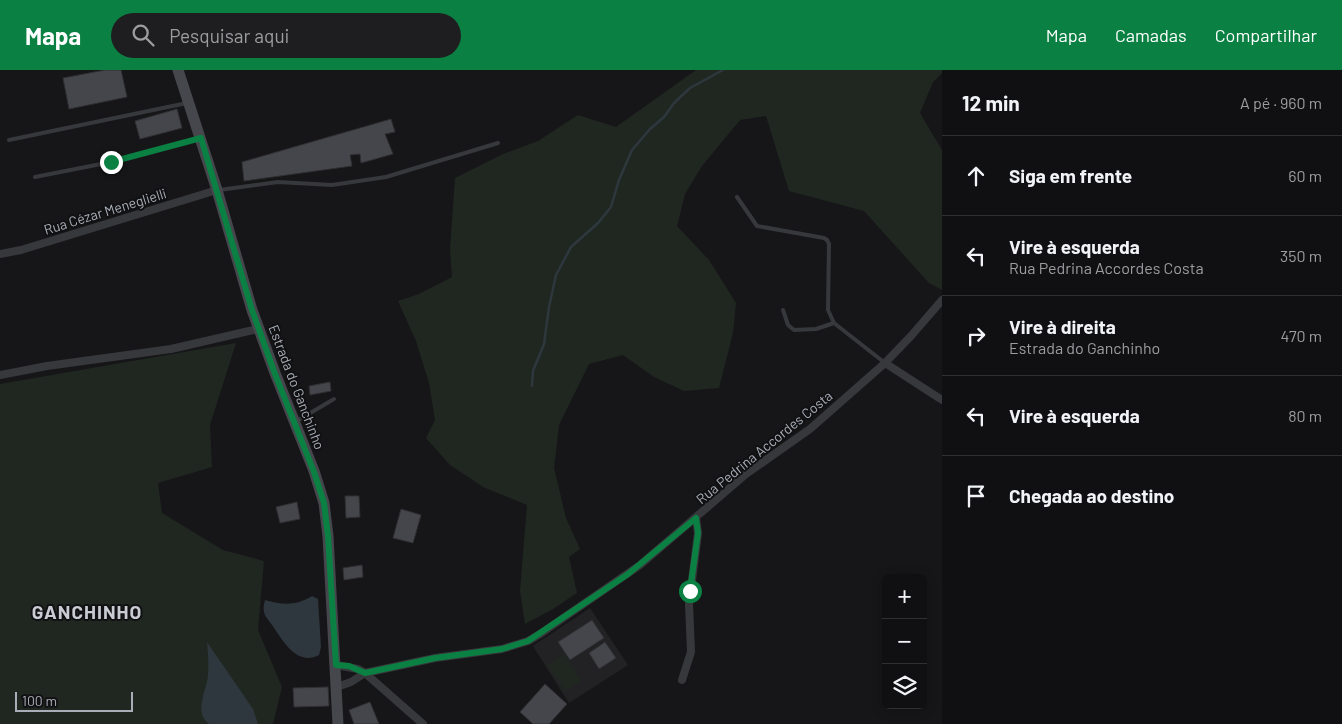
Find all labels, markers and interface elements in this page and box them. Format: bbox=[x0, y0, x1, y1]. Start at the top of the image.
search box bbox=[111, 13, 461, 58]
text: Mapa bbox=[25, 21, 81, 50]
icon: search bbox=[129, 21, 157, 49]
text: Pesquisar aqui bbox=[169, 24, 289, 47]
text: Mapa bbox=[1046, 24, 1087, 46]
text: Camadas bbox=[1115, 24, 1187, 46]
text: Compartilhar bbox=[1215, 24, 1317, 46]
text: 12 min bbox=[962, 90, 1020, 115]
text: A pé · 960 m bbox=[1240, 93, 1322, 112]
route end bbox=[100, 151, 123, 174]
icon: ahead bbox=[962, 162, 990, 190]
text: Siga em frente bbox=[1009, 164, 1132, 187]
text: 60 m bbox=[1288, 166, 1322, 185]
street label: Rua Cézar Meneglielli bbox=[42, 184, 168, 238]
text: Vire à esquerda bbox=[1009, 235, 1140, 258]
icon: left bbox=[962, 242, 990, 270]
text: 350 m bbox=[1280, 246, 1322, 265]
text: Rua Pedrina Accordes Costa bbox=[1009, 258, 1204, 277]
text: Vire à direita bbox=[1009, 315, 1116, 338]
street label: Estrada do Ganchinho bbox=[265, 322, 329, 452]
icon: right bbox=[962, 322, 990, 350]
text: 470 m bbox=[1281, 326, 1322, 345]
text: Estrada do Ganchinho bbox=[1009, 338, 1160, 357]
street label: Rua Pedrina Accordes Costa bbox=[692, 387, 836, 507]
icon: left bbox=[962, 402, 990, 430]
text: Vire à esquerda bbox=[1009, 404, 1140, 427]
text: 80 m bbox=[1288, 406, 1322, 425]
icon: arrive bbox=[962, 482, 990, 510]
text: Chegada ao destino bbox=[1009, 484, 1174, 507]
map controls bbox=[882, 574, 927, 709]
button: + bbox=[882, 574, 927, 619]
route start bbox=[679, 580, 702, 603]
district label: GANCHINHO bbox=[32, 600, 142, 623]
button: − bbox=[882, 619, 927, 664]
button: layers bbox=[882, 664, 927, 709]
scale bar bbox=[15, 689, 132, 712]
text: 100 m bbox=[22, 692, 57, 709]

